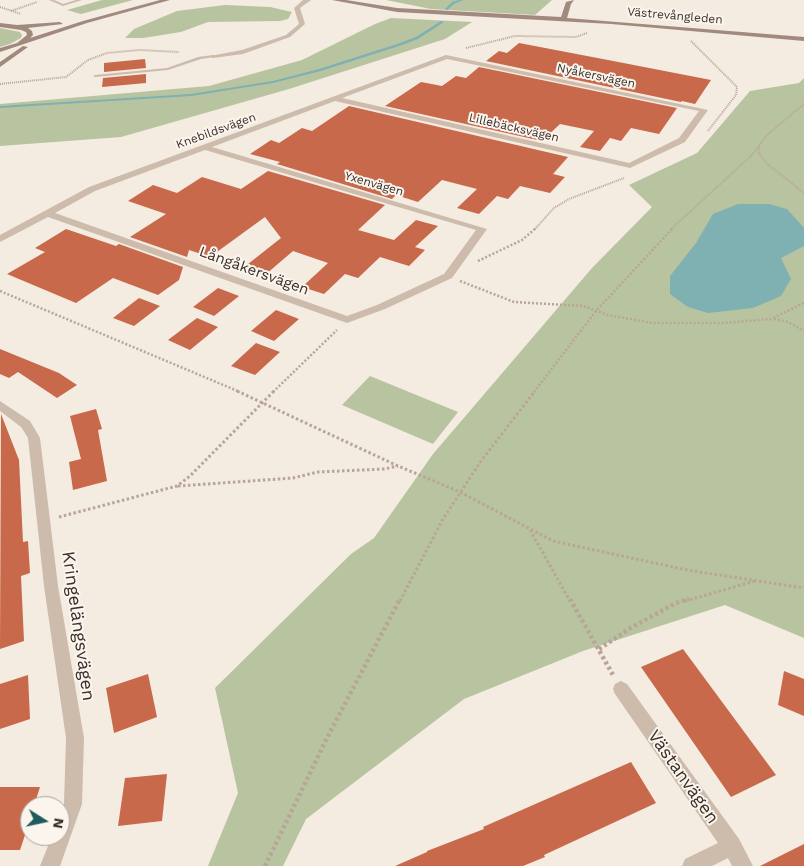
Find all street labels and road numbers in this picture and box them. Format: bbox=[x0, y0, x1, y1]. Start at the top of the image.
street label: Västrevångleden bbox=[627, 5, 723, 27]
street label: Nyåkersvägen bbox=[556, 61, 636, 91]
street label: Knebildsvägen bbox=[174, 110, 258, 152]
street label: Lillebäcksvägen bbox=[467, 111, 561, 145]
street label: Yxenvägen bbox=[343, 169, 405, 199]
street label: Långåkersvägen bbox=[197, 243, 311, 299]
street label: Kringelängsvägen bbox=[57, 550, 99, 702]
street label: Västanvägen bbox=[643, 726, 723, 828]

